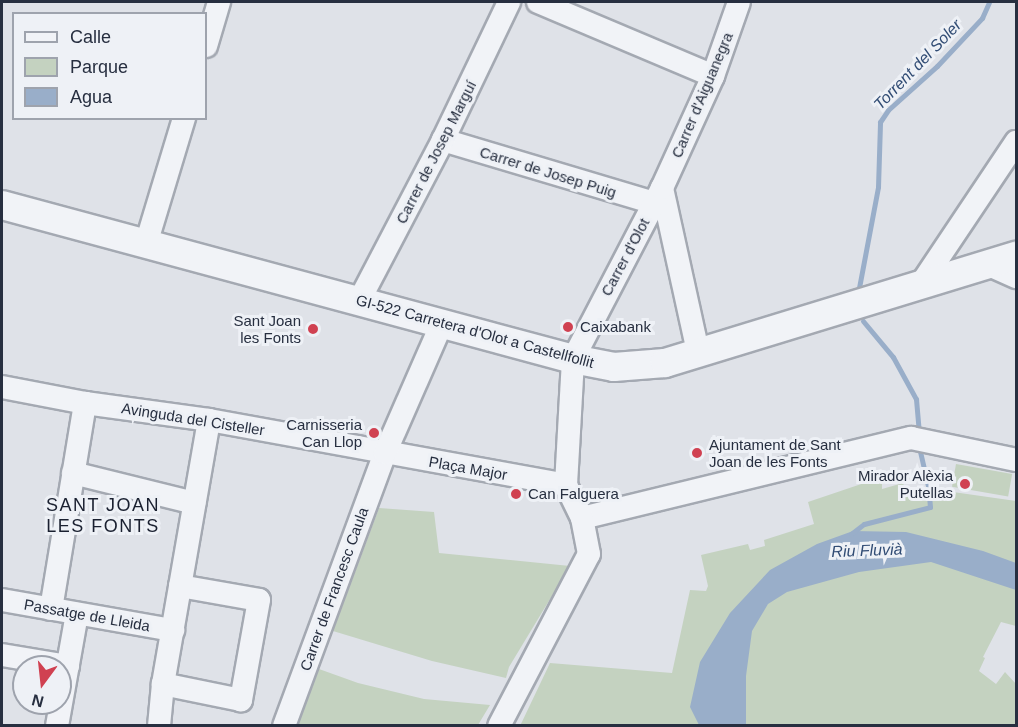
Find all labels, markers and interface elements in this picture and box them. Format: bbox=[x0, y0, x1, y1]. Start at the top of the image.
legend bbox=[12, 12, 207, 120]
water label: Torrent del Soler bbox=[870, 16, 966, 114]
text: Calle bbox=[70, 27, 111, 47]
street label: Carrer d'Aiguanegra bbox=[667, 30, 737, 160]
text: Parque bbox=[70, 57, 128, 77]
street label: Carrer de Josep Marguí bbox=[392, 77, 480, 227]
text: Agua bbox=[70, 87, 112, 107]
street label: Carrer de Josep Puig bbox=[478, 143, 618, 201]
street label: Carrer d'Olot bbox=[597, 215, 653, 299]
street label: GI-522 Carretera d'Olot a Castellfollit bbox=[354, 291, 596, 371]
place label: Sant Joan les Fonts bbox=[233, 311, 301, 346]
place label: Caixabank bbox=[580, 318, 651, 336]
marker: Caixabank bbox=[561, 320, 575, 334]
marker: Sant Joan les Fonts bbox=[306, 322, 320, 336]
street label: Avinguda del Cisteller bbox=[120, 399, 266, 439]
place label: Carnisseria Can Llop bbox=[286, 415, 362, 450]
marker: Carnisseria Can Llop bbox=[367, 426, 381, 440]
place label: Ajuntament de Sant Joan de les Fonts bbox=[709, 435, 841, 470]
marker: Ajuntament de Sant Joan de les Fonts bbox=[690, 446, 704, 460]
street label: Plaça Major bbox=[427, 452, 509, 484]
place label: Mirador Alèxia Putellas bbox=[857, 466, 953, 501]
marker: Mirador Alèxia Putellas bbox=[958, 477, 972, 491]
place label: Can Falguera bbox=[528, 485, 619, 503]
marker: Can Falguera bbox=[509, 487, 523, 501]
district label: SANT JOAN LES FONTS bbox=[46, 495, 160, 538]
street label: Carrer de Francesc Caula bbox=[296, 505, 372, 673]
water label: Riu Fluvià bbox=[831, 540, 903, 562]
street label: Passatge de Lleida bbox=[23, 595, 151, 635]
north arrow bbox=[12, 655, 72, 715]
text: N bbox=[30, 691, 46, 711]

